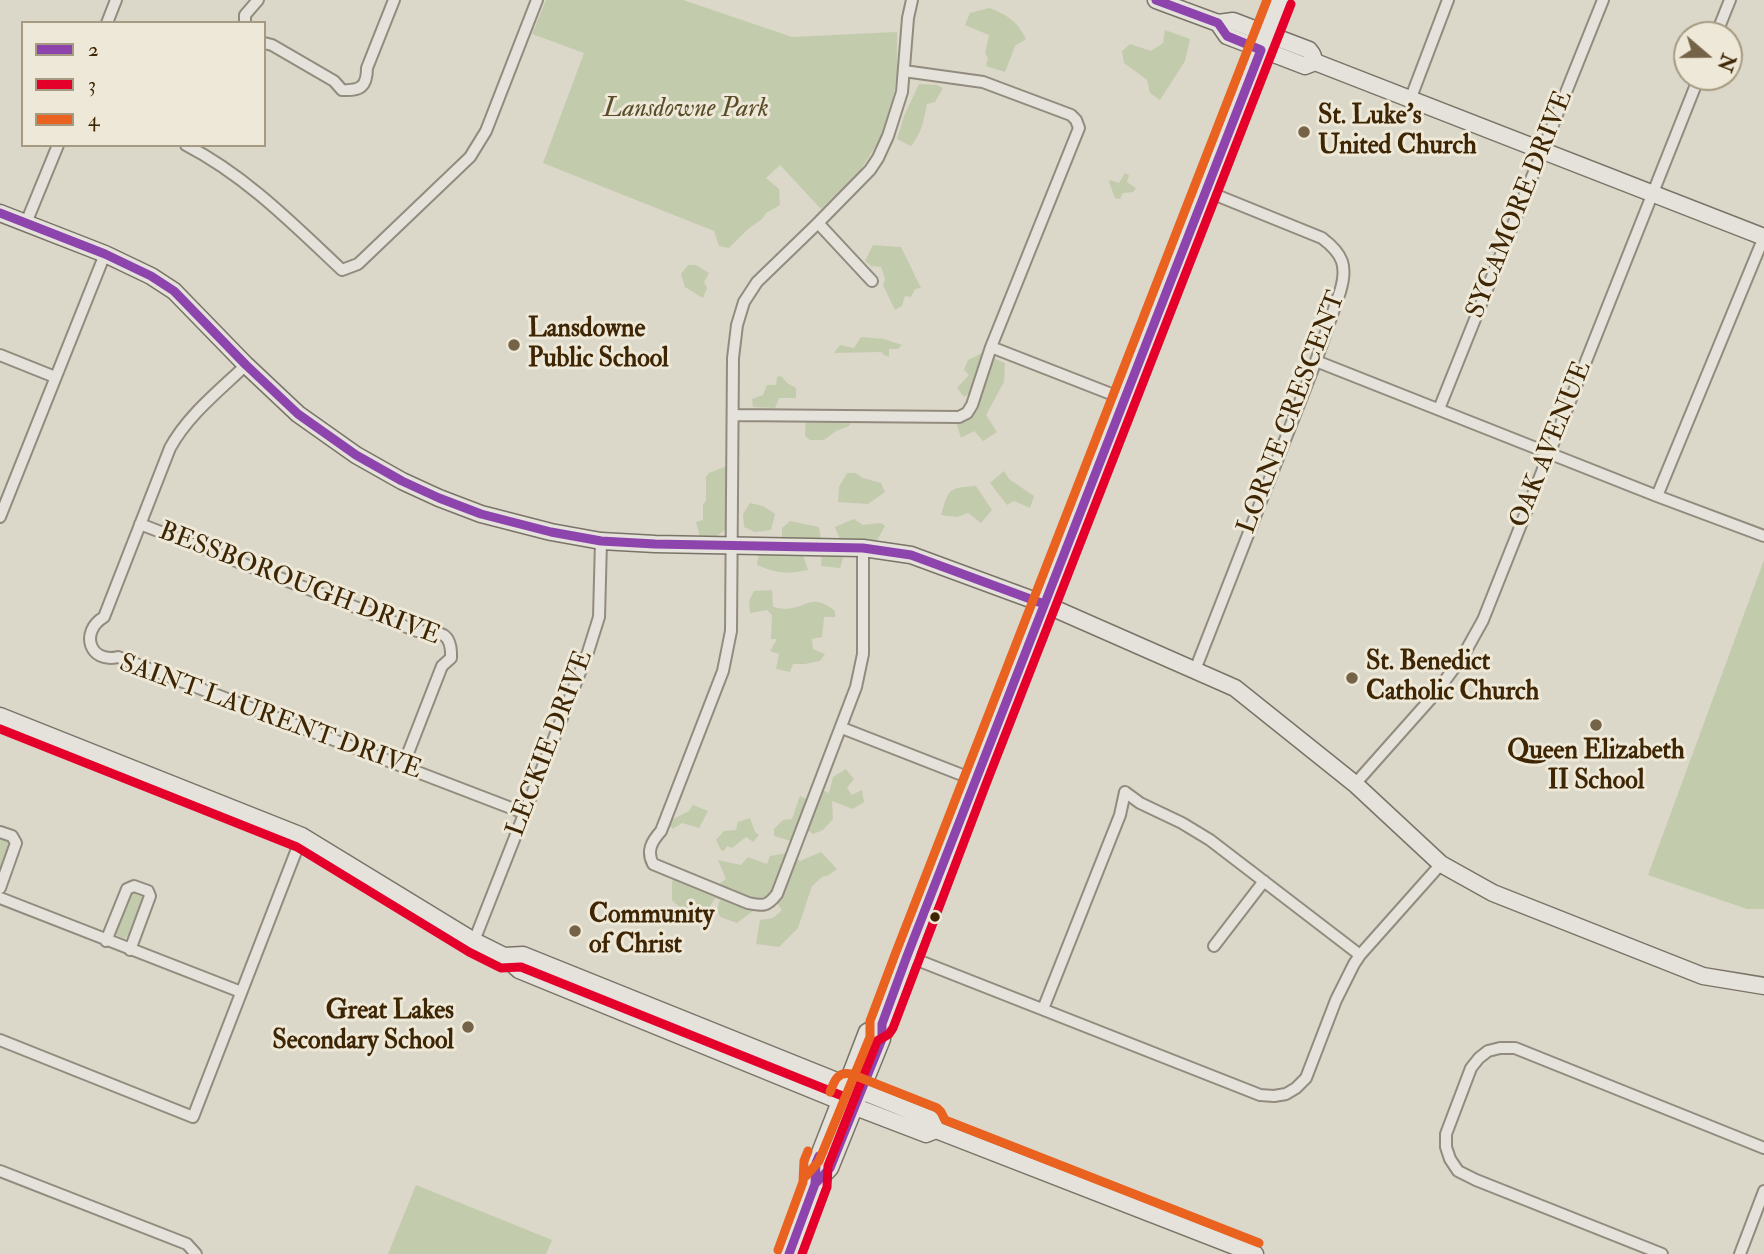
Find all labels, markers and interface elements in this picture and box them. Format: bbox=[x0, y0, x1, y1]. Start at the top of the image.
legend bbox=[21, 21, 266, 147]
north arrow bbox=[1673, 21, 1743, 91]
text: 2 bbox=[88, 36, 99, 63]
text: N bbox=[1712, 50, 1740, 75]
text: 3 bbox=[88, 71, 96, 98]
street label: SYCAMORE DRIVE bbox=[1461, 87, 1581, 323]
park label: Lansdowne Park bbox=[603, 94, 769, 126]
place label: St. Luke's United Church bbox=[1318, 101, 1477, 162]
text: 4 bbox=[88, 106, 99, 133]
marker: St. Luke's United Church bbox=[1296, 124, 1312, 140]
street label: LORNE CRESCENT bbox=[1232, 287, 1354, 539]
place label: Lansdowne Public School bbox=[528, 314, 669, 376]
marker: Lansdowne Public School bbox=[506, 337, 522, 353]
street label: OAK AVENUE bbox=[1504, 357, 1600, 533]
street label: BESSBOROUGH DRIVE bbox=[154, 517, 444, 653]
street label: LECKIE DRIVE bbox=[501, 647, 601, 841]
place label: St. Benedict Catholic Church bbox=[1366, 647, 1539, 708]
street label: SAINT LAURENT DRIVE bbox=[115, 649, 425, 787]
marker: St. Benedict Catholic Church bbox=[1344, 670, 1360, 686]
marker: Queen Elizabeth II School bbox=[1588, 717, 1604, 733]
place label: Queen Elizabeth II School bbox=[1507, 736, 1685, 798]
place label: Community of Christ bbox=[589, 900, 714, 962]
unlabelled marker bbox=[928, 910, 942, 924]
marker: Community of Christ bbox=[567, 923, 583, 939]
place label: Great Lakes Secondary School bbox=[272, 996, 454, 1058]
marker: Great Lakes Secondary School bbox=[460, 1019, 476, 1035]

